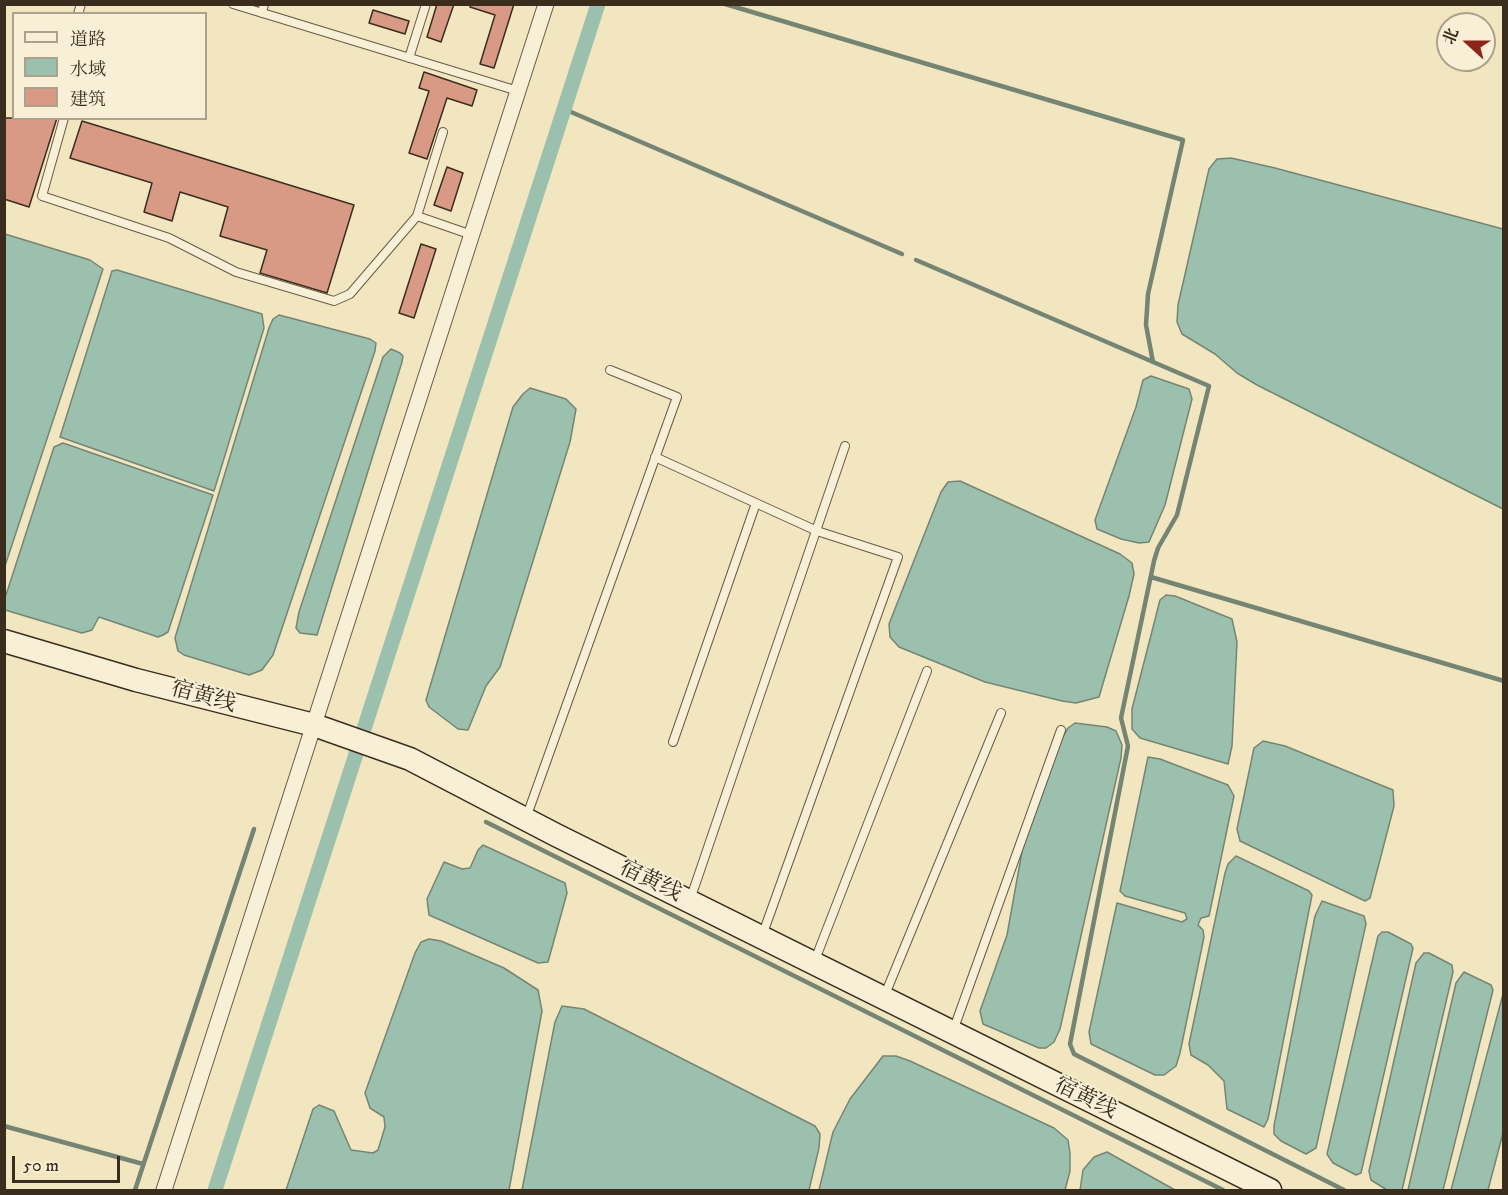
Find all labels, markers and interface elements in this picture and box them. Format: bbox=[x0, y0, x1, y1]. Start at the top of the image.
legend bbox=[12, 12, 207, 120]
north arrow bbox=[1436, 12, 1496, 72]
text: 北 bbox=[1439, 25, 1463, 47]
text: 道路 bbox=[70, 29, 106, 51]
text: 水域 bbox=[70, 59, 106, 81]
text: 建筑 bbox=[70, 89, 106, 111]
street label: 宿黄线 bbox=[168, 677, 238, 719]
street label: 宿黄线 bbox=[615, 856, 685, 908]
street label: 宿黄线 bbox=[1050, 1073, 1120, 1125]
scale bar bbox=[15, 1144, 123, 1182]
text: 50 m bbox=[23, 1155, 59, 1177]

